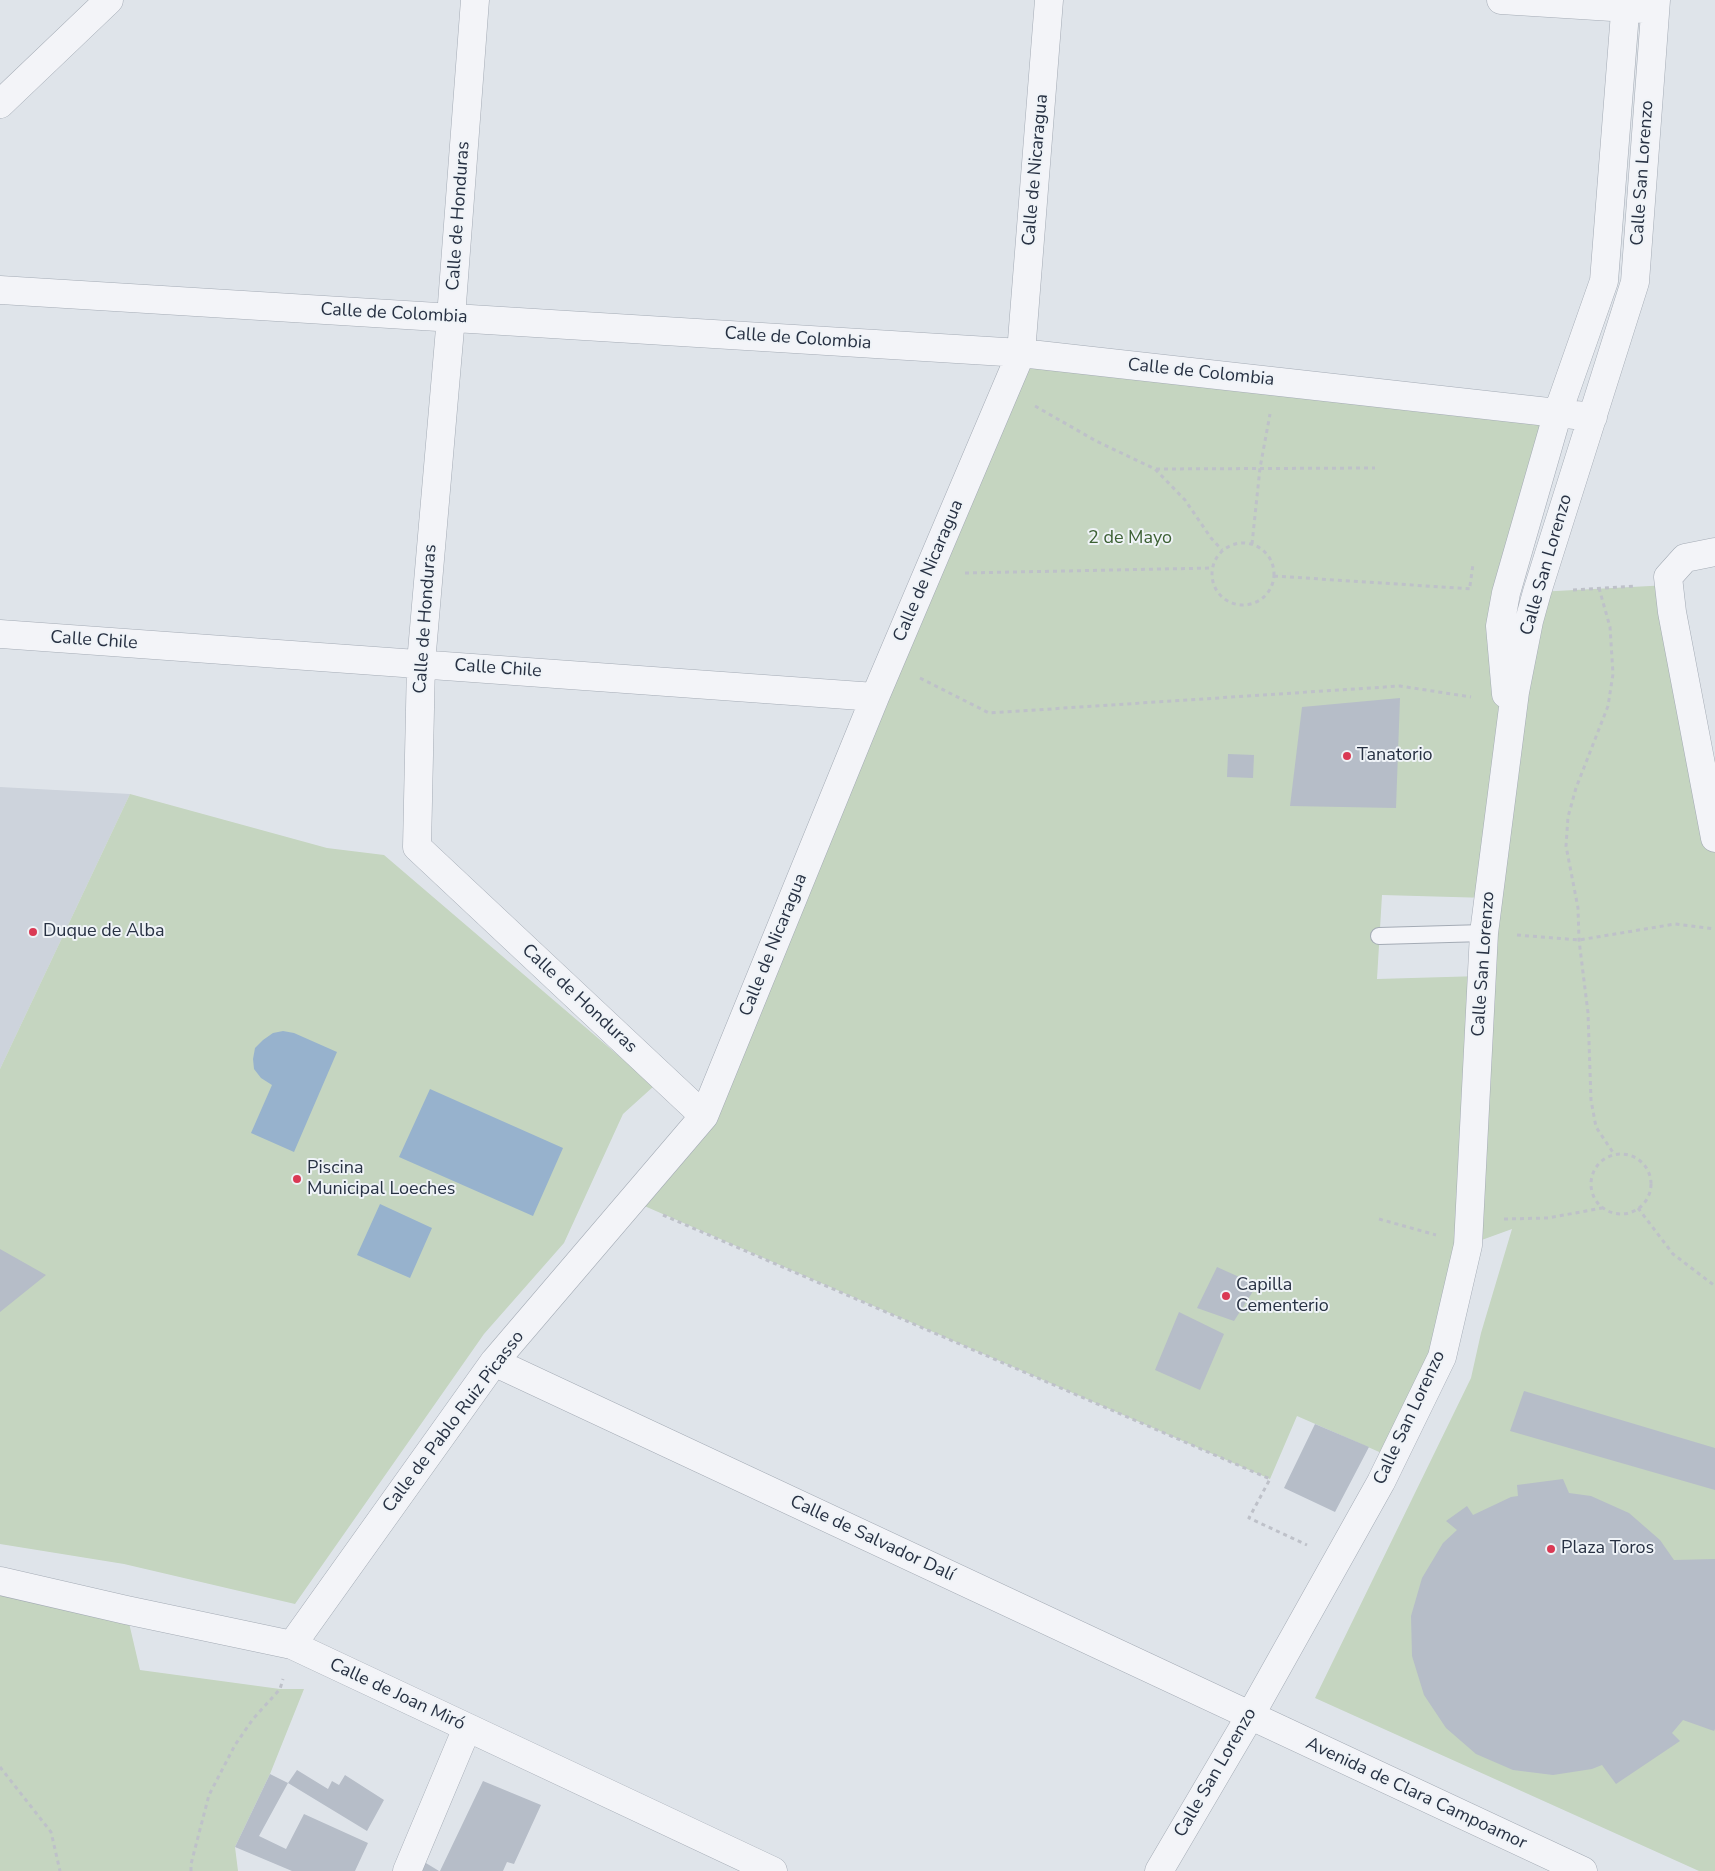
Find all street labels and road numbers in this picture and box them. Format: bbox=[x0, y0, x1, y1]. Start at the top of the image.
street label: Calle de Nicaragua bbox=[1019, 93, 1053, 247]
street label: Calle San Lorenzo bbox=[1627, 100, 1659, 246]
street label: Calle de Honduras bbox=[443, 140, 475, 292]
street label: Calle de Colombia bbox=[320, 299, 468, 329]
street label: Calle de Colombia bbox=[724, 323, 872, 355]
street label: Calle de Colombia bbox=[1127, 355, 1275, 391]
street label: Calle San Lorenzo bbox=[1517, 492, 1577, 638]
street label: Calle de Nicaragua bbox=[889, 497, 969, 645]
street label: Calle de Honduras bbox=[410, 543, 442, 695]
street label: Calle Chile bbox=[50, 627, 138, 655]
street label: Calle Chile bbox=[454, 655, 542, 683]
street label: Calle de Nicaragua bbox=[735, 870, 813, 1020]
street label: Calle San Lorenzo bbox=[1468, 891, 1500, 1037]
street label: Calle de Honduras bbox=[517, 940, 641, 1058]
street label: Calle de Pablo Ruiz Picasso bbox=[379, 1327, 529, 1517]
street label: Calle San Lorenzo bbox=[1369, 1347, 1451, 1489]
street label: Calle de Salvador Dalí bbox=[786, 1491, 958, 1587]
street label: Calle de Joan Miró bbox=[326, 1654, 468, 1736]
street label: Calle San Lorenzo bbox=[1170, 1705, 1262, 1841]
street label: Avenida de Clara Campoamor bbox=[1302, 1733, 1530, 1855]

